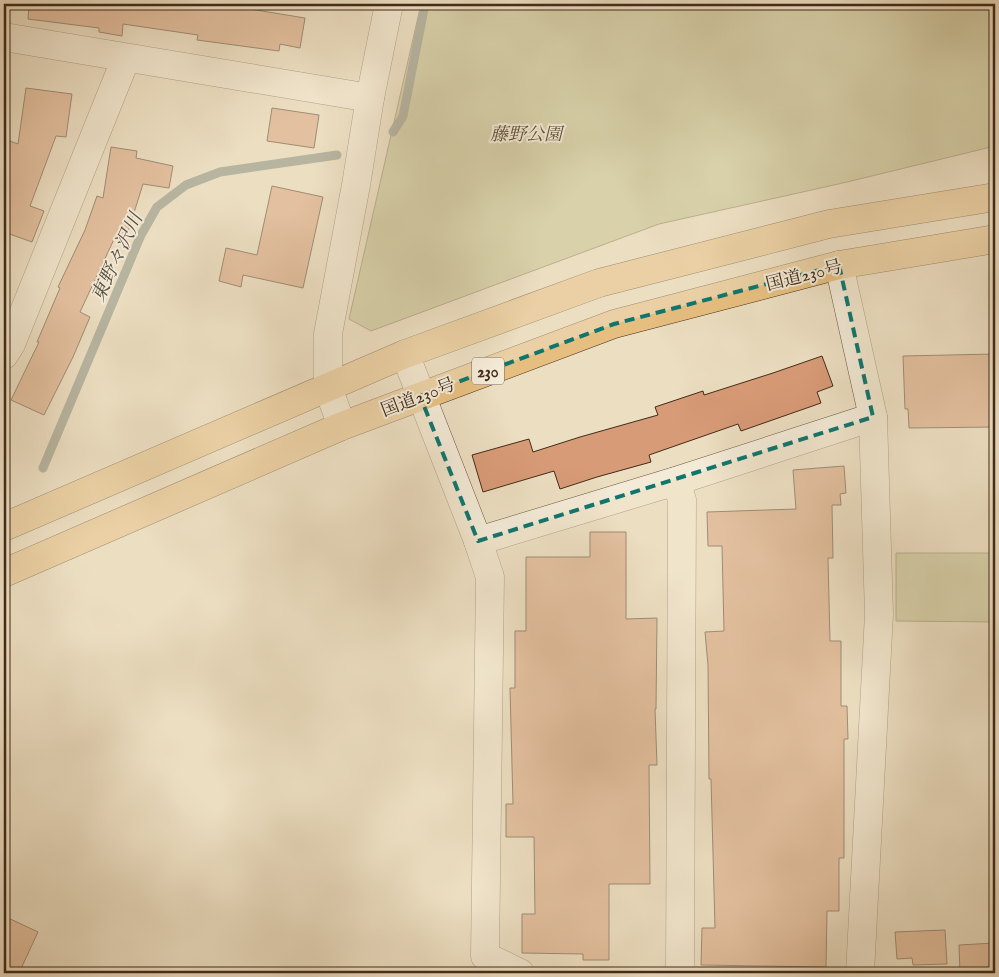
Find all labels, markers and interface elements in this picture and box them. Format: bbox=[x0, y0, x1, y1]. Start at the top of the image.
park label: 藤野公園 bbox=[490, 124, 565, 147]
water label: 東野々沢川 bbox=[87, 208, 150, 306]
street label: 国道230号 bbox=[764, 256, 845, 297]
road number: 230 bbox=[472, 358, 504, 384]
street label: 国道230号 bbox=[378, 374, 459, 423]

